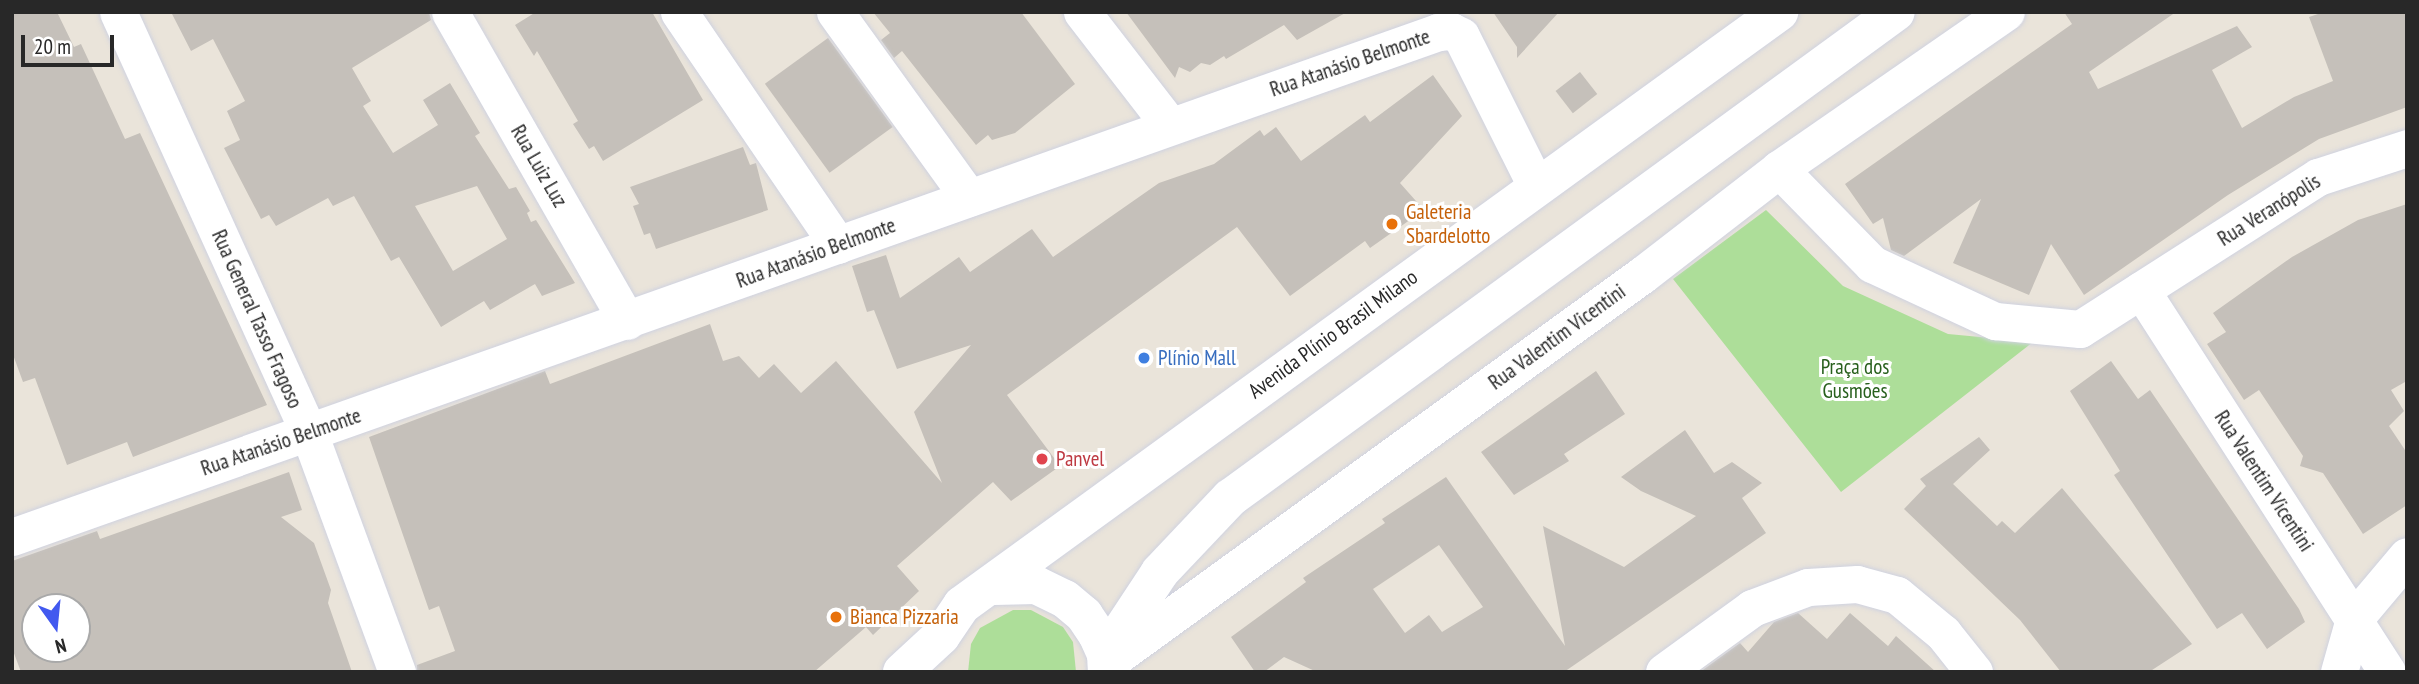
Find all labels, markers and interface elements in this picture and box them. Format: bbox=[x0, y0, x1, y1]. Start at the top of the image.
scale bar bbox=[24, 21, 117, 65]
street label: Rua Atanásio Belmonte bbox=[1266, 24, 1434, 102]
text: 20 m bbox=[34, 33, 71, 60]
street label: Rua Luiz Luz bbox=[505, 120, 573, 212]
street label: Rua Veranópolis bbox=[2213, 168, 2325, 252]
place label: Galeteria Sbardelotto bbox=[1406, 199, 1490, 249]
street label: Rua Atanásio Belmonte bbox=[733, 212, 899, 294]
marker: Galeteria Sbardelotto bbox=[1384, 216, 1400, 232]
street label: Rua General Tasso Fragoso bbox=[206, 226, 308, 412]
street label: Avenida Plínio Brasil Milano bbox=[1244, 264, 1422, 404]
street label: Rua Valentim Vicentini bbox=[1483, 279, 1631, 395]
place label: Plínio Mall bbox=[1158, 345, 1236, 371]
marker: Plínio Mall bbox=[1136, 350, 1152, 366]
park label: Praça dos Gusmões bbox=[1821, 354, 1889, 404]
street label: Rua Atanásio Belmonte bbox=[197, 403, 365, 481]
street label: Rua Valentim Vicentini bbox=[2209, 405, 2319, 557]
place label: Panvel bbox=[1056, 446, 1104, 472]
marker: Panvel bbox=[1034, 451, 1050, 467]
north arrow bbox=[21, 593, 91, 663]
place label: Bianca Pizzaria bbox=[850, 604, 959, 630]
marker: Bianca Pizzaria bbox=[828, 609, 844, 625]
text: N bbox=[53, 633, 69, 659]

